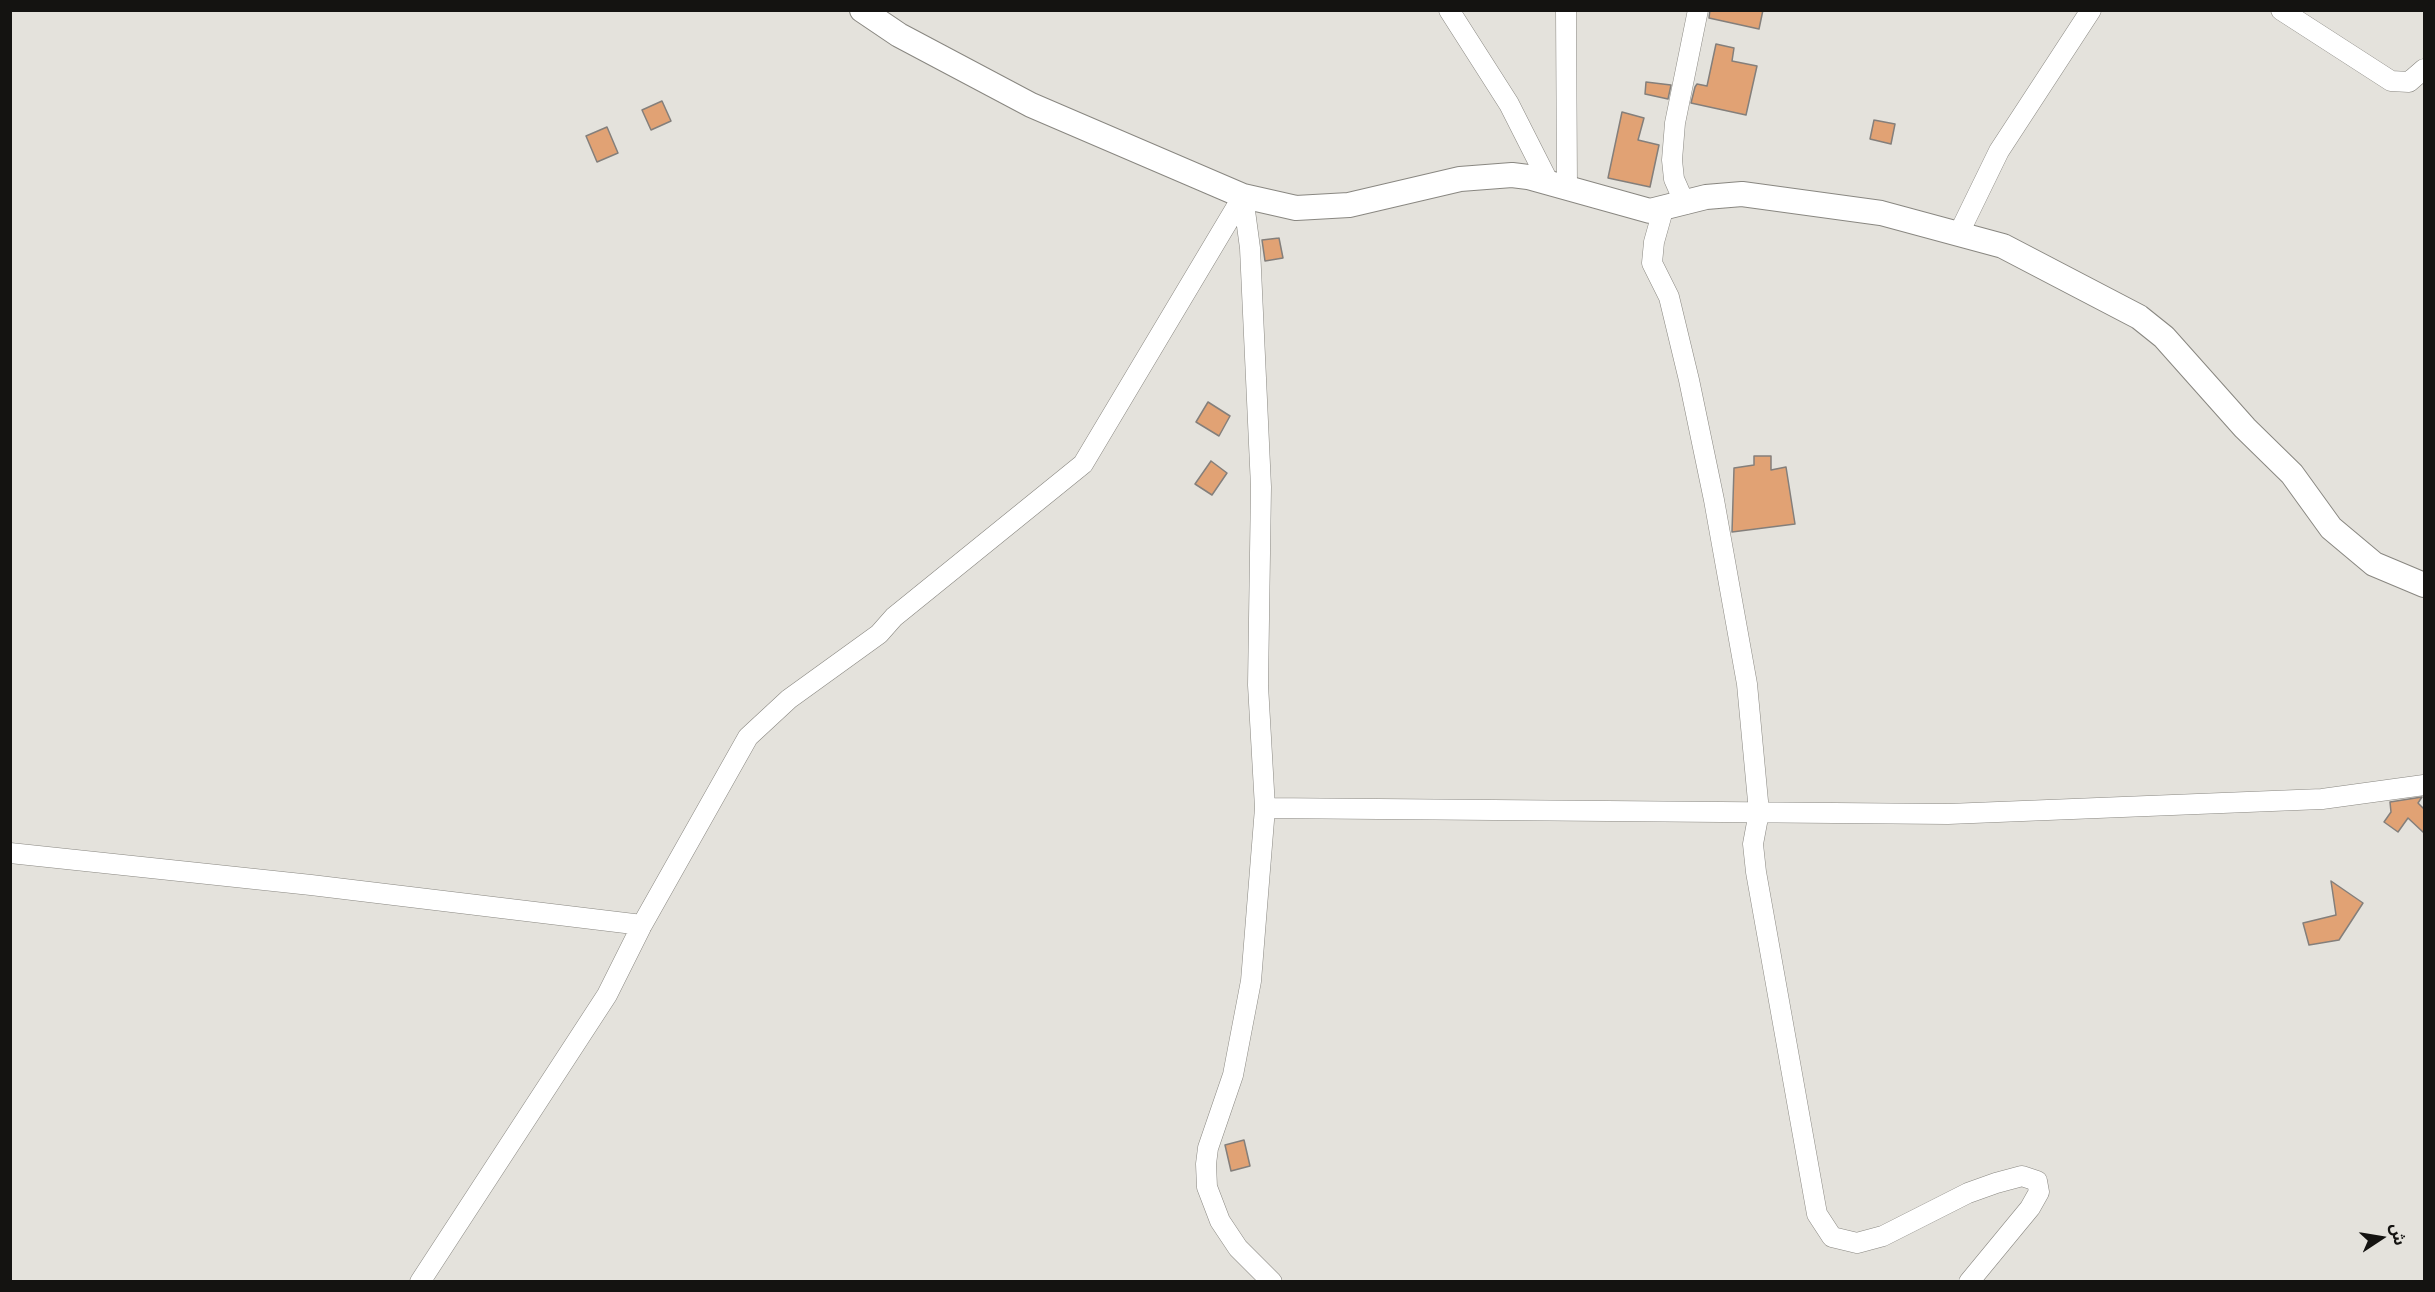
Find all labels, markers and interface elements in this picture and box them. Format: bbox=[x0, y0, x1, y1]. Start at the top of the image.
north arrow bbox=[2351, 1208, 2411, 1268]
text: ش bbox=[2386, 1221, 2412, 1247]

